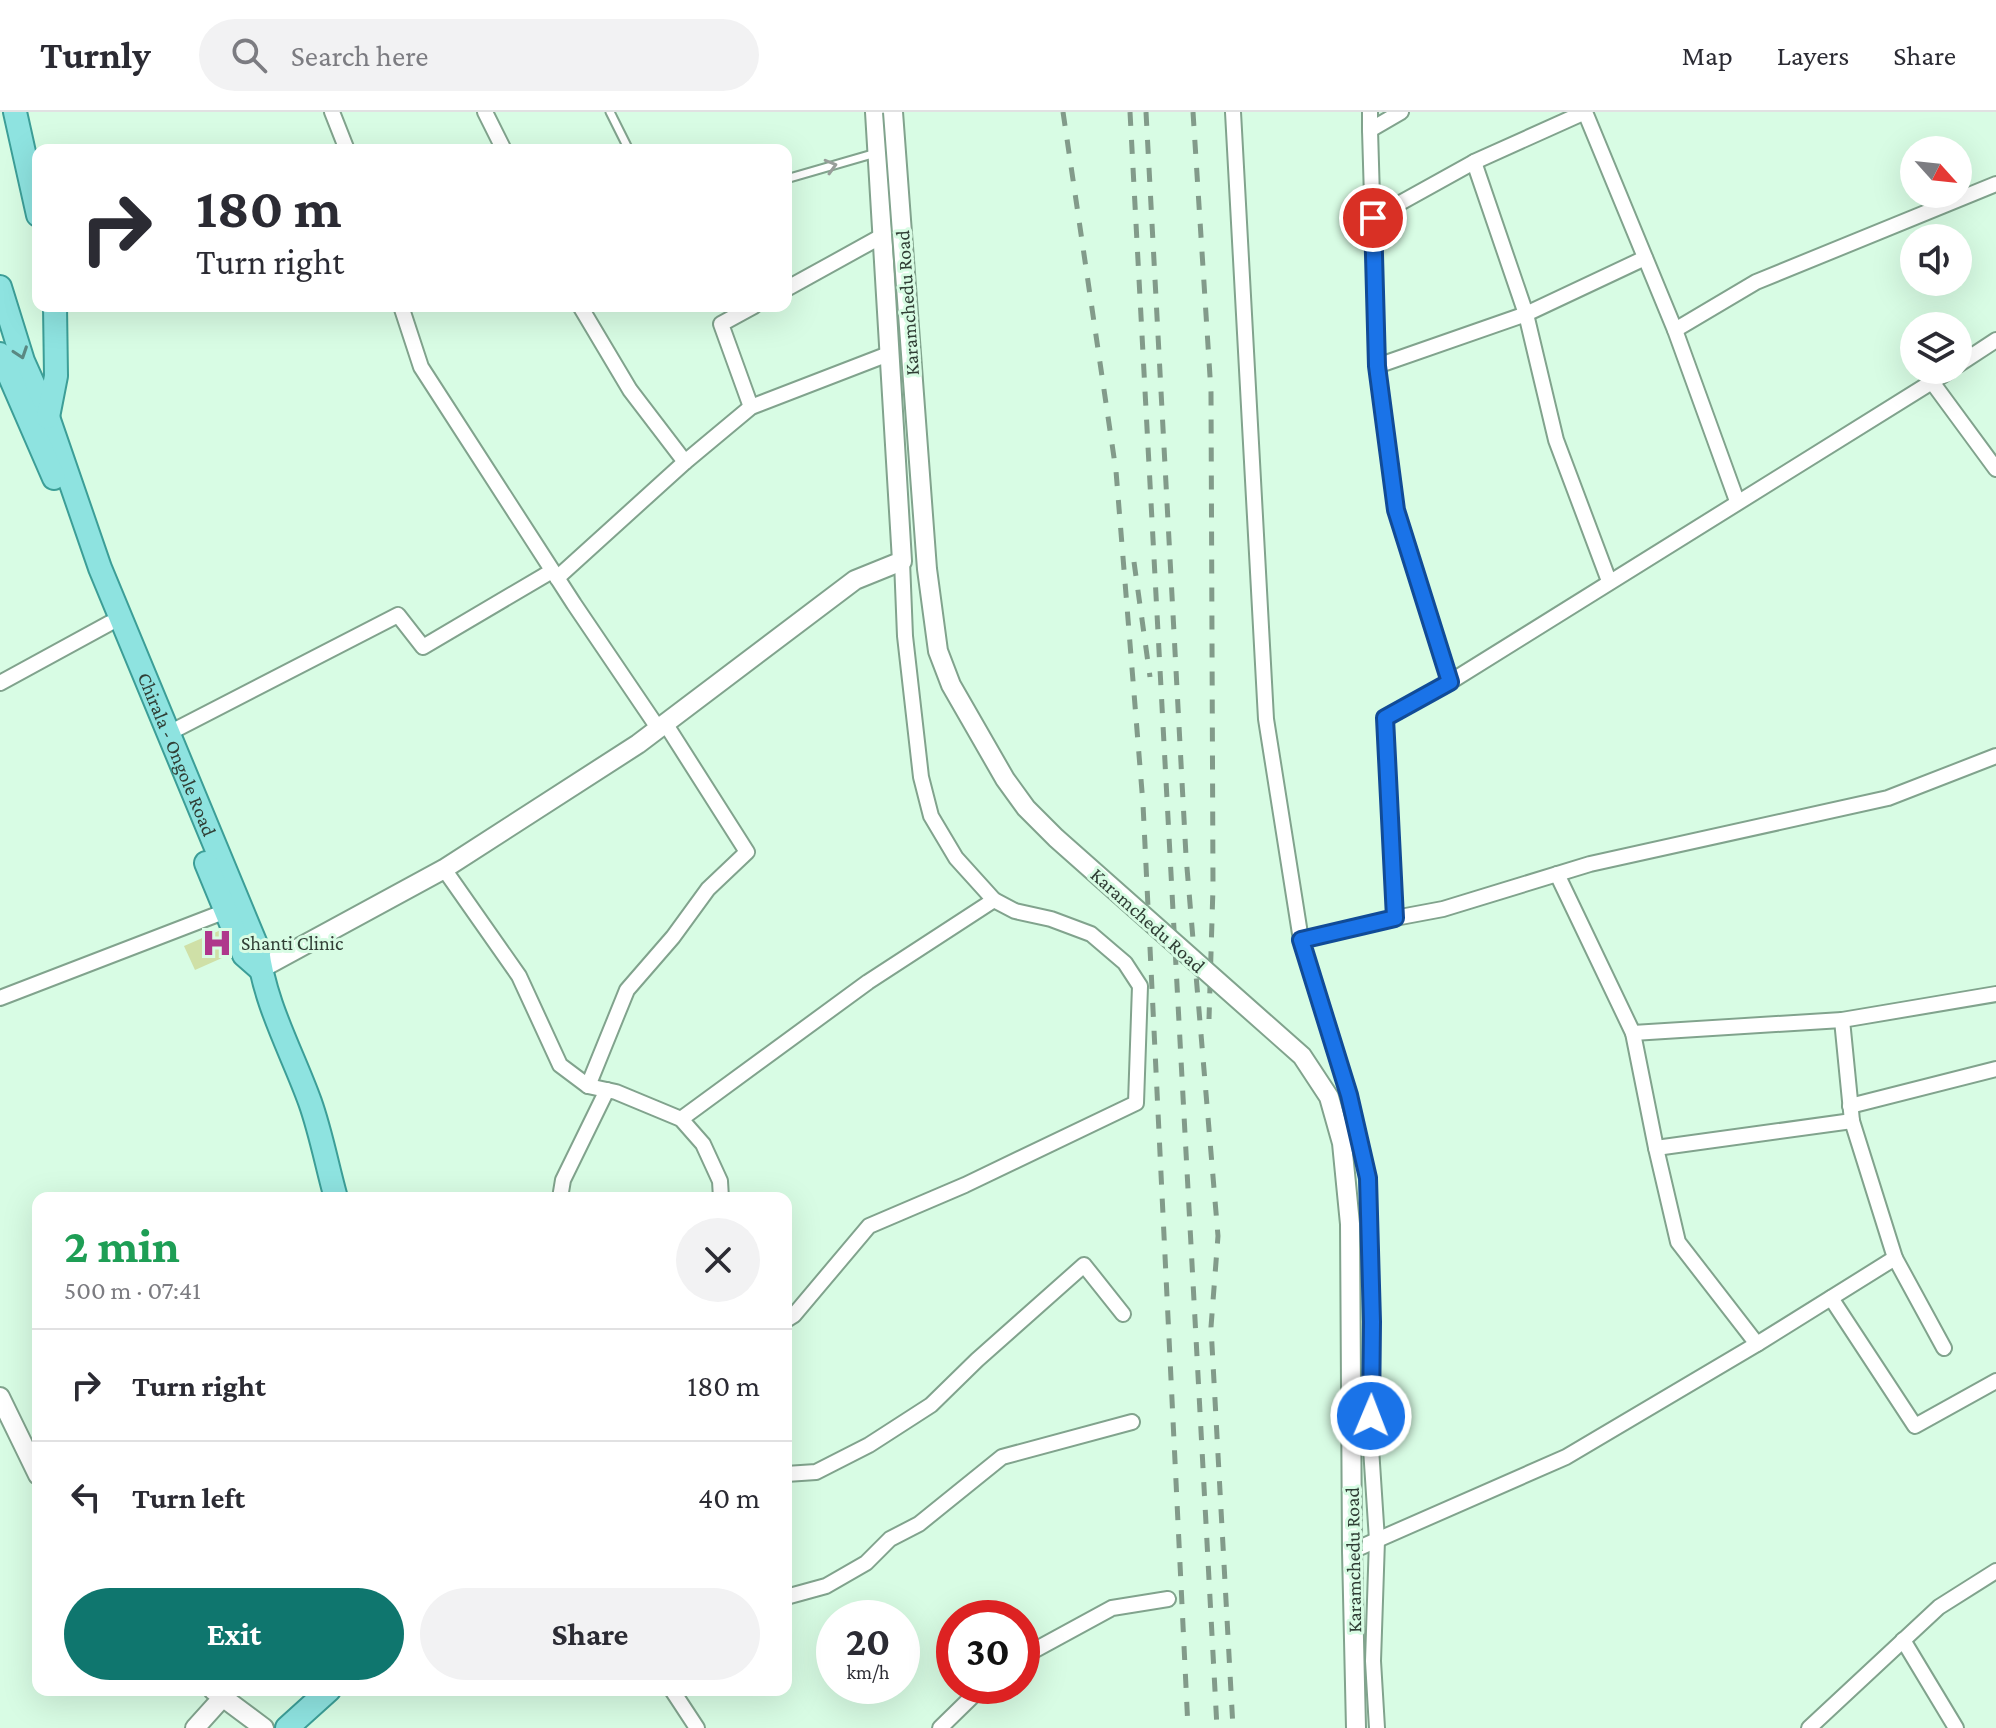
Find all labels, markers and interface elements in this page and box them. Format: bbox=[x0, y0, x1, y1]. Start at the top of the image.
search box bbox=[199, 19, 759, 91]
icon: search bbox=[227, 33, 271, 77]
text: Turnly bbox=[40, 34, 151, 76]
text: Search here bbox=[291, 39, 428, 72]
text: Map bbox=[1682, 40, 1733, 71]
text: Layers bbox=[1777, 40, 1849, 71]
text: Share bbox=[1893, 40, 1956, 71]
north arrow bbox=[1900, 136, 1972, 208]
map controls bbox=[1900, 136, 1972, 384]
one-way arrow bbox=[824, 159, 838, 175]
icon: right bbox=[64, 176, 168, 280]
text: 180 m bbox=[196, 177, 342, 239]
pin bbox=[1339, 184, 1407, 252]
icon: arrive bbox=[1351, 196, 1395, 240]
button: sound bbox=[1900, 224, 1972, 296]
street label: Karamchedu Road bbox=[891, 229, 923, 376]
text: Turn right bbox=[196, 242, 344, 282]
button: layers bbox=[1900, 312, 1972, 384]
one-way arrow bbox=[12, 345, 28, 359]
street label: Chirala - Ongole Road bbox=[133, 669, 221, 840]
street label: Karamchedu Road bbox=[1086, 863, 1210, 977]
hospital icon: Shanti Clinic bbox=[200, 926, 234, 960]
place label: Shanti Clinic bbox=[241, 932, 344, 954]
button: close bbox=[676, 1218, 760, 1302]
text: 2 min bbox=[64, 1219, 180, 1272]
text: 500 m · 07:41 bbox=[64, 1276, 201, 1305]
icon: right bbox=[64, 1363, 108, 1407]
text: Turn right bbox=[132, 1369, 266, 1402]
text: 180 m bbox=[687, 1369, 760, 1402]
position arrow bbox=[1329, 1374, 1413, 1458]
icon: left bbox=[64, 1475, 108, 1519]
text: Turn left bbox=[132, 1481, 245, 1514]
text: 40 m bbox=[698, 1481, 760, 1514]
street label: Karamchedu Road bbox=[1341, 1486, 1365, 1633]
button: Exit bbox=[64, 1588, 404, 1680]
button: Share bbox=[420, 1588, 760, 1680]
speed limit sign: 30 bbox=[936, 1600, 1040, 1704]
text: 20 bbox=[846, 1619, 890, 1664]
text: km/h bbox=[846, 1661, 890, 1683]

